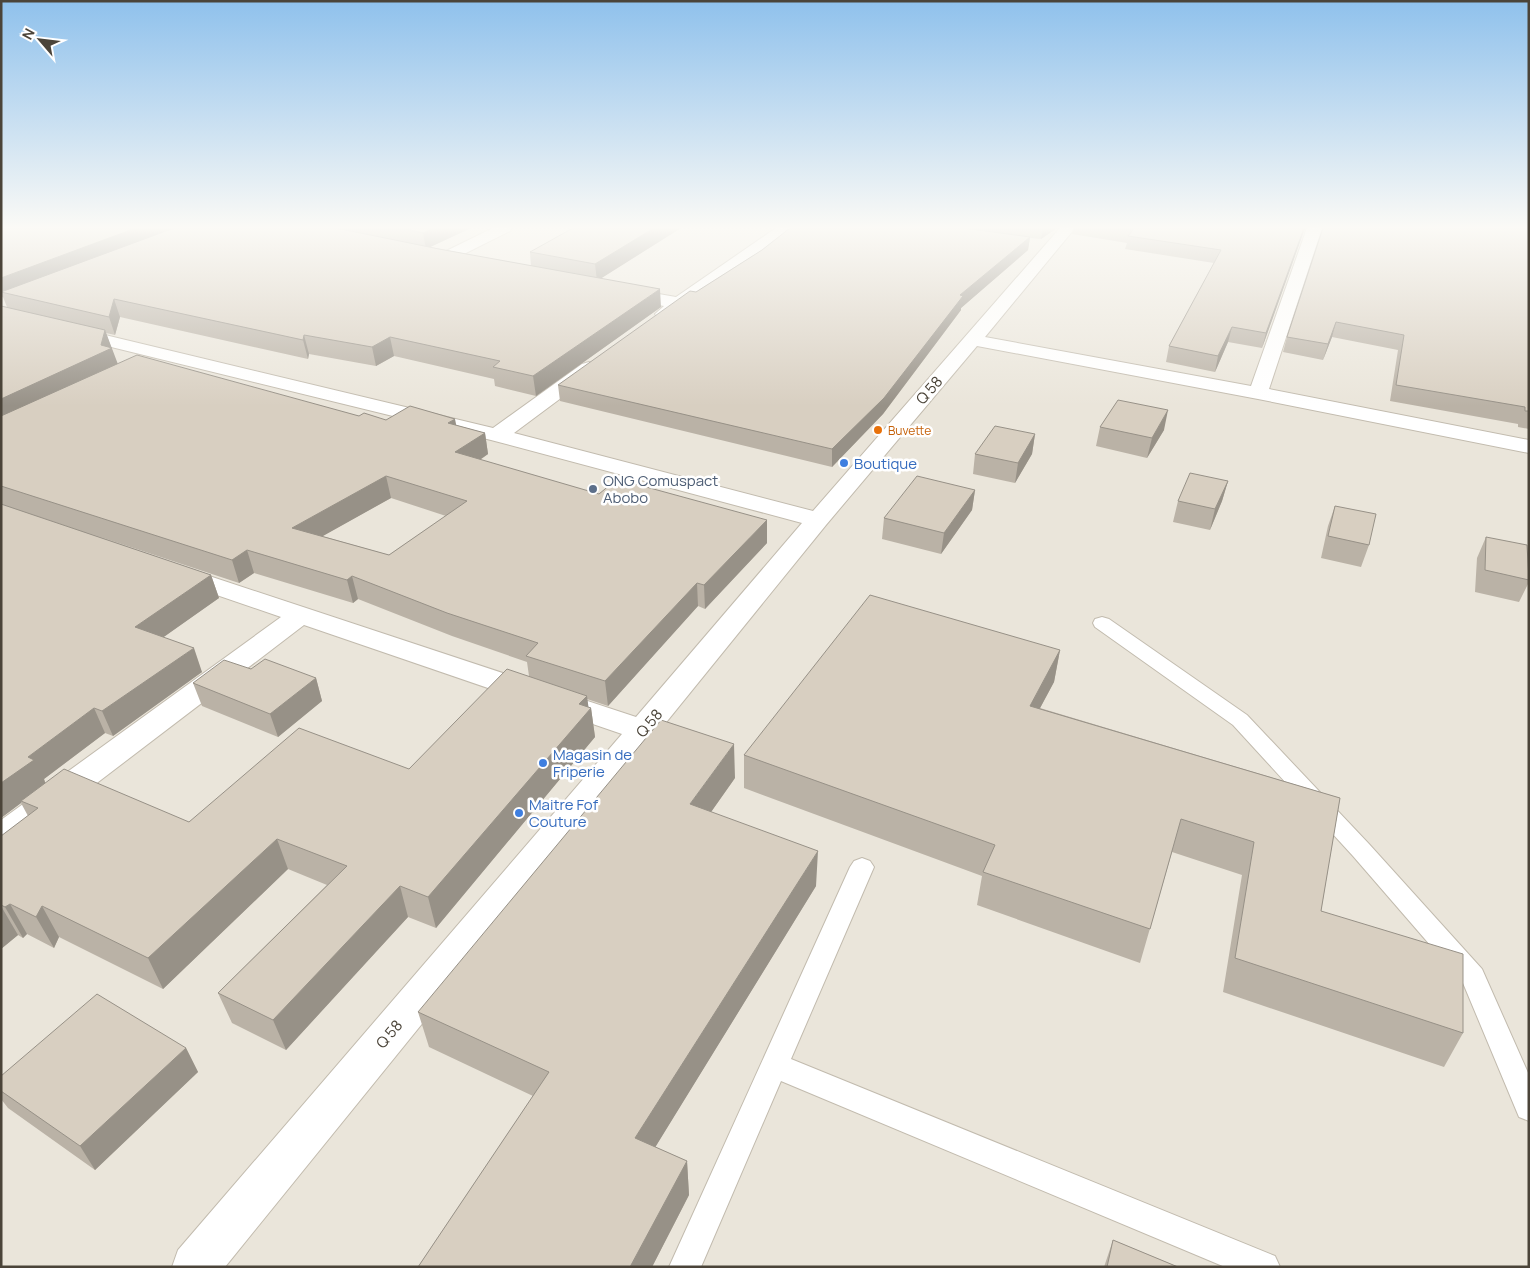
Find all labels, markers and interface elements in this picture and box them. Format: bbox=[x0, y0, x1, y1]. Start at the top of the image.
north arrow bbox=[15, 15, 65, 65]
text: N bbox=[17, 25, 39, 43]
street label: Q 58 bbox=[911, 371, 947, 409]
place label: Buvette bbox=[888, 422, 931, 439]
marker: Buvette bbox=[872, 424, 884, 436]
place label: Boutique bbox=[854, 453, 917, 474]
marker: Boutique bbox=[838, 457, 850, 469]
place label: ONG Comuspact Abobo bbox=[603, 470, 718, 508]
marker: ONG Comuspact Abobo bbox=[587, 483, 599, 495]
street label: Q 58 bbox=[631, 704, 667, 742]
place label: Magasin de Friperie bbox=[553, 744, 632, 782]
marker: Magasin de Friperie bbox=[537, 757, 549, 769]
place label: Maitre Fof Couture bbox=[529, 794, 599, 832]
marker: Maitre Fof Couture bbox=[513, 807, 525, 819]
street label: Q 58 bbox=[371, 1015, 407, 1053]

